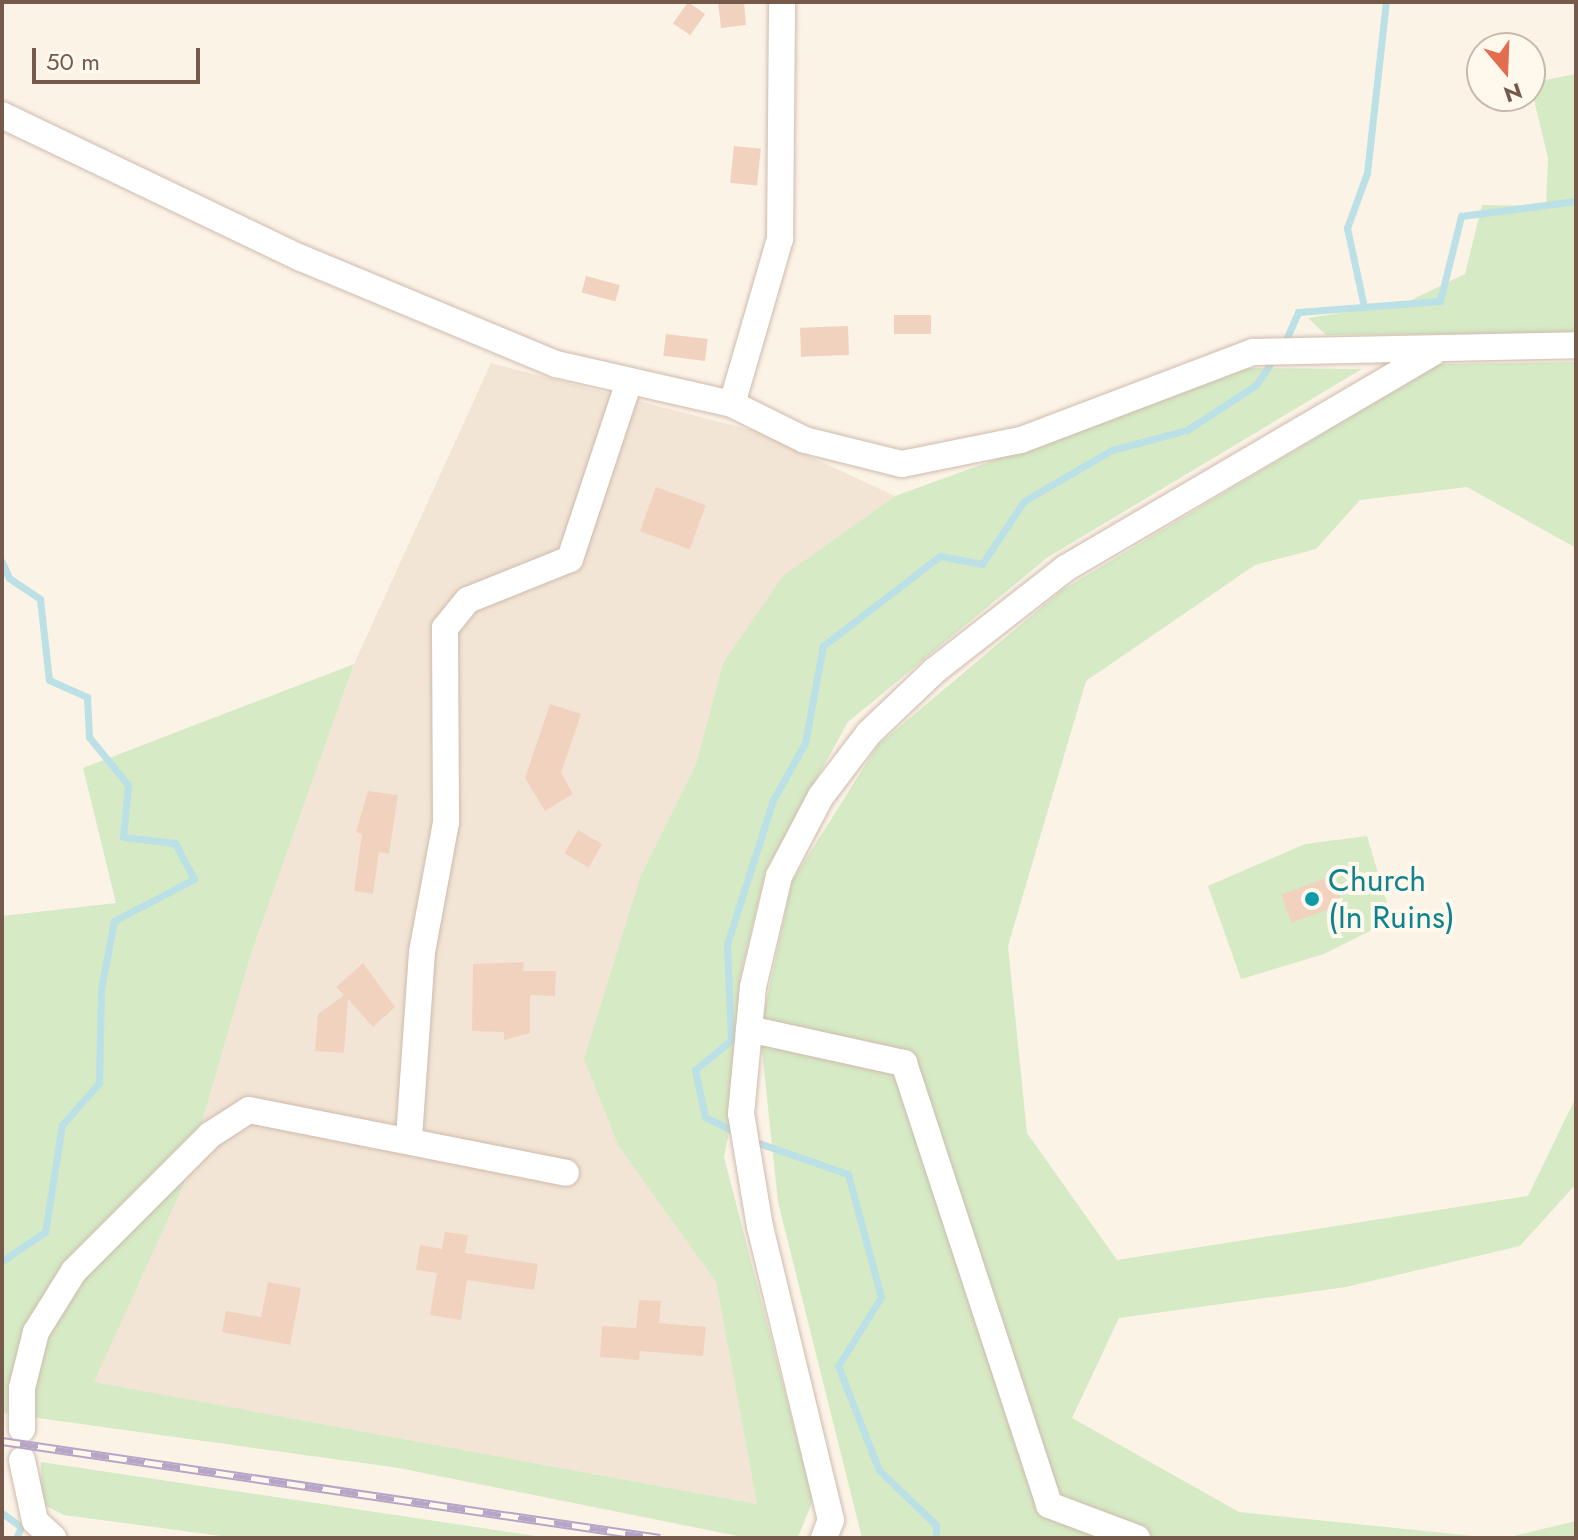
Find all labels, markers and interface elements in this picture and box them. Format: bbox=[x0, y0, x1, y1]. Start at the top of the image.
scale bar bbox=[36, 32, 204, 82]
north arrow bbox=[1466, 32, 1546, 112]
text: 50 m bbox=[46, 44, 100, 79]
text: N bbox=[1500, 75, 1527, 111]
place label: Church (In Ruins) bbox=[1328, 862, 1455, 937]
marker: Church (In Ruins) bbox=[1303, 890, 1321, 908]

